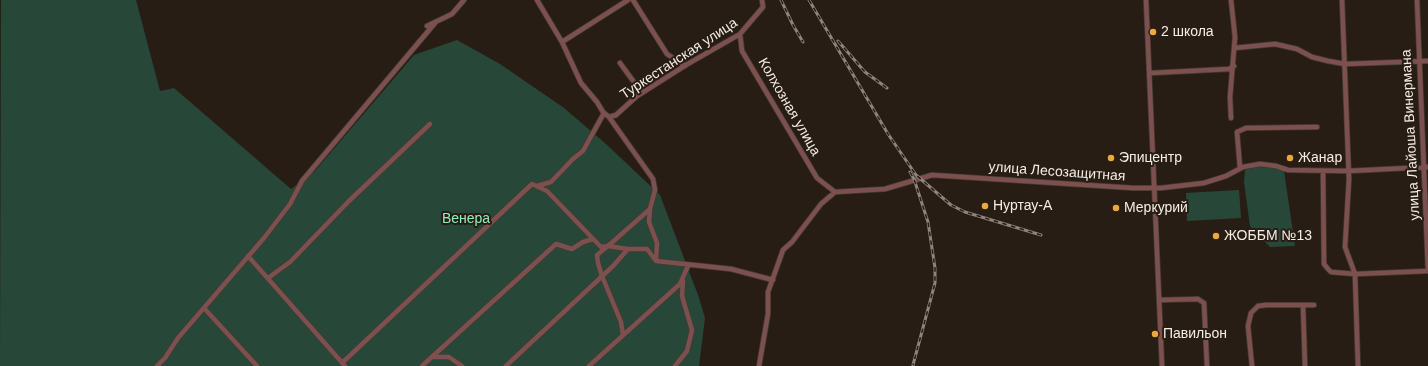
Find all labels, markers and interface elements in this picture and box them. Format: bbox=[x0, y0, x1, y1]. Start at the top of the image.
street label: Туркестанская улица bbox=[617, 15, 741, 103]
place label: 2 школа bbox=[1161, 24, 1214, 40]
marker: 2 школа bbox=[1148, 27, 1158, 37]
street label: улица Лайоша Винермана bbox=[1398, 49, 1424, 221]
street label: Колхозная улица bbox=[754, 55, 824, 159]
place label: Эпицентр bbox=[1119, 150, 1182, 166]
place label: Жанар bbox=[1298, 150, 1342, 166]
marker: Эпицентр bbox=[1106, 153, 1116, 163]
marker: Жанар bbox=[1285, 153, 1295, 163]
street label: улица Лесозащитная bbox=[988, 159, 1126, 185]
place label: Нуртау-А bbox=[993, 198, 1052, 214]
place label: Меркурий bbox=[1124, 200, 1188, 216]
marker: Нуртау-А bbox=[980, 201, 990, 211]
marker: Меркурий bbox=[1111, 203, 1121, 213]
park label: Венера bbox=[442, 211, 490, 227]
place label: ЖОББМ №13 bbox=[1224, 228, 1312, 244]
marker: ЖОББМ №13 bbox=[1211, 231, 1221, 241]
place label: Павильон bbox=[1163, 326, 1227, 342]
marker: Павильон bbox=[1150, 329, 1160, 339]

